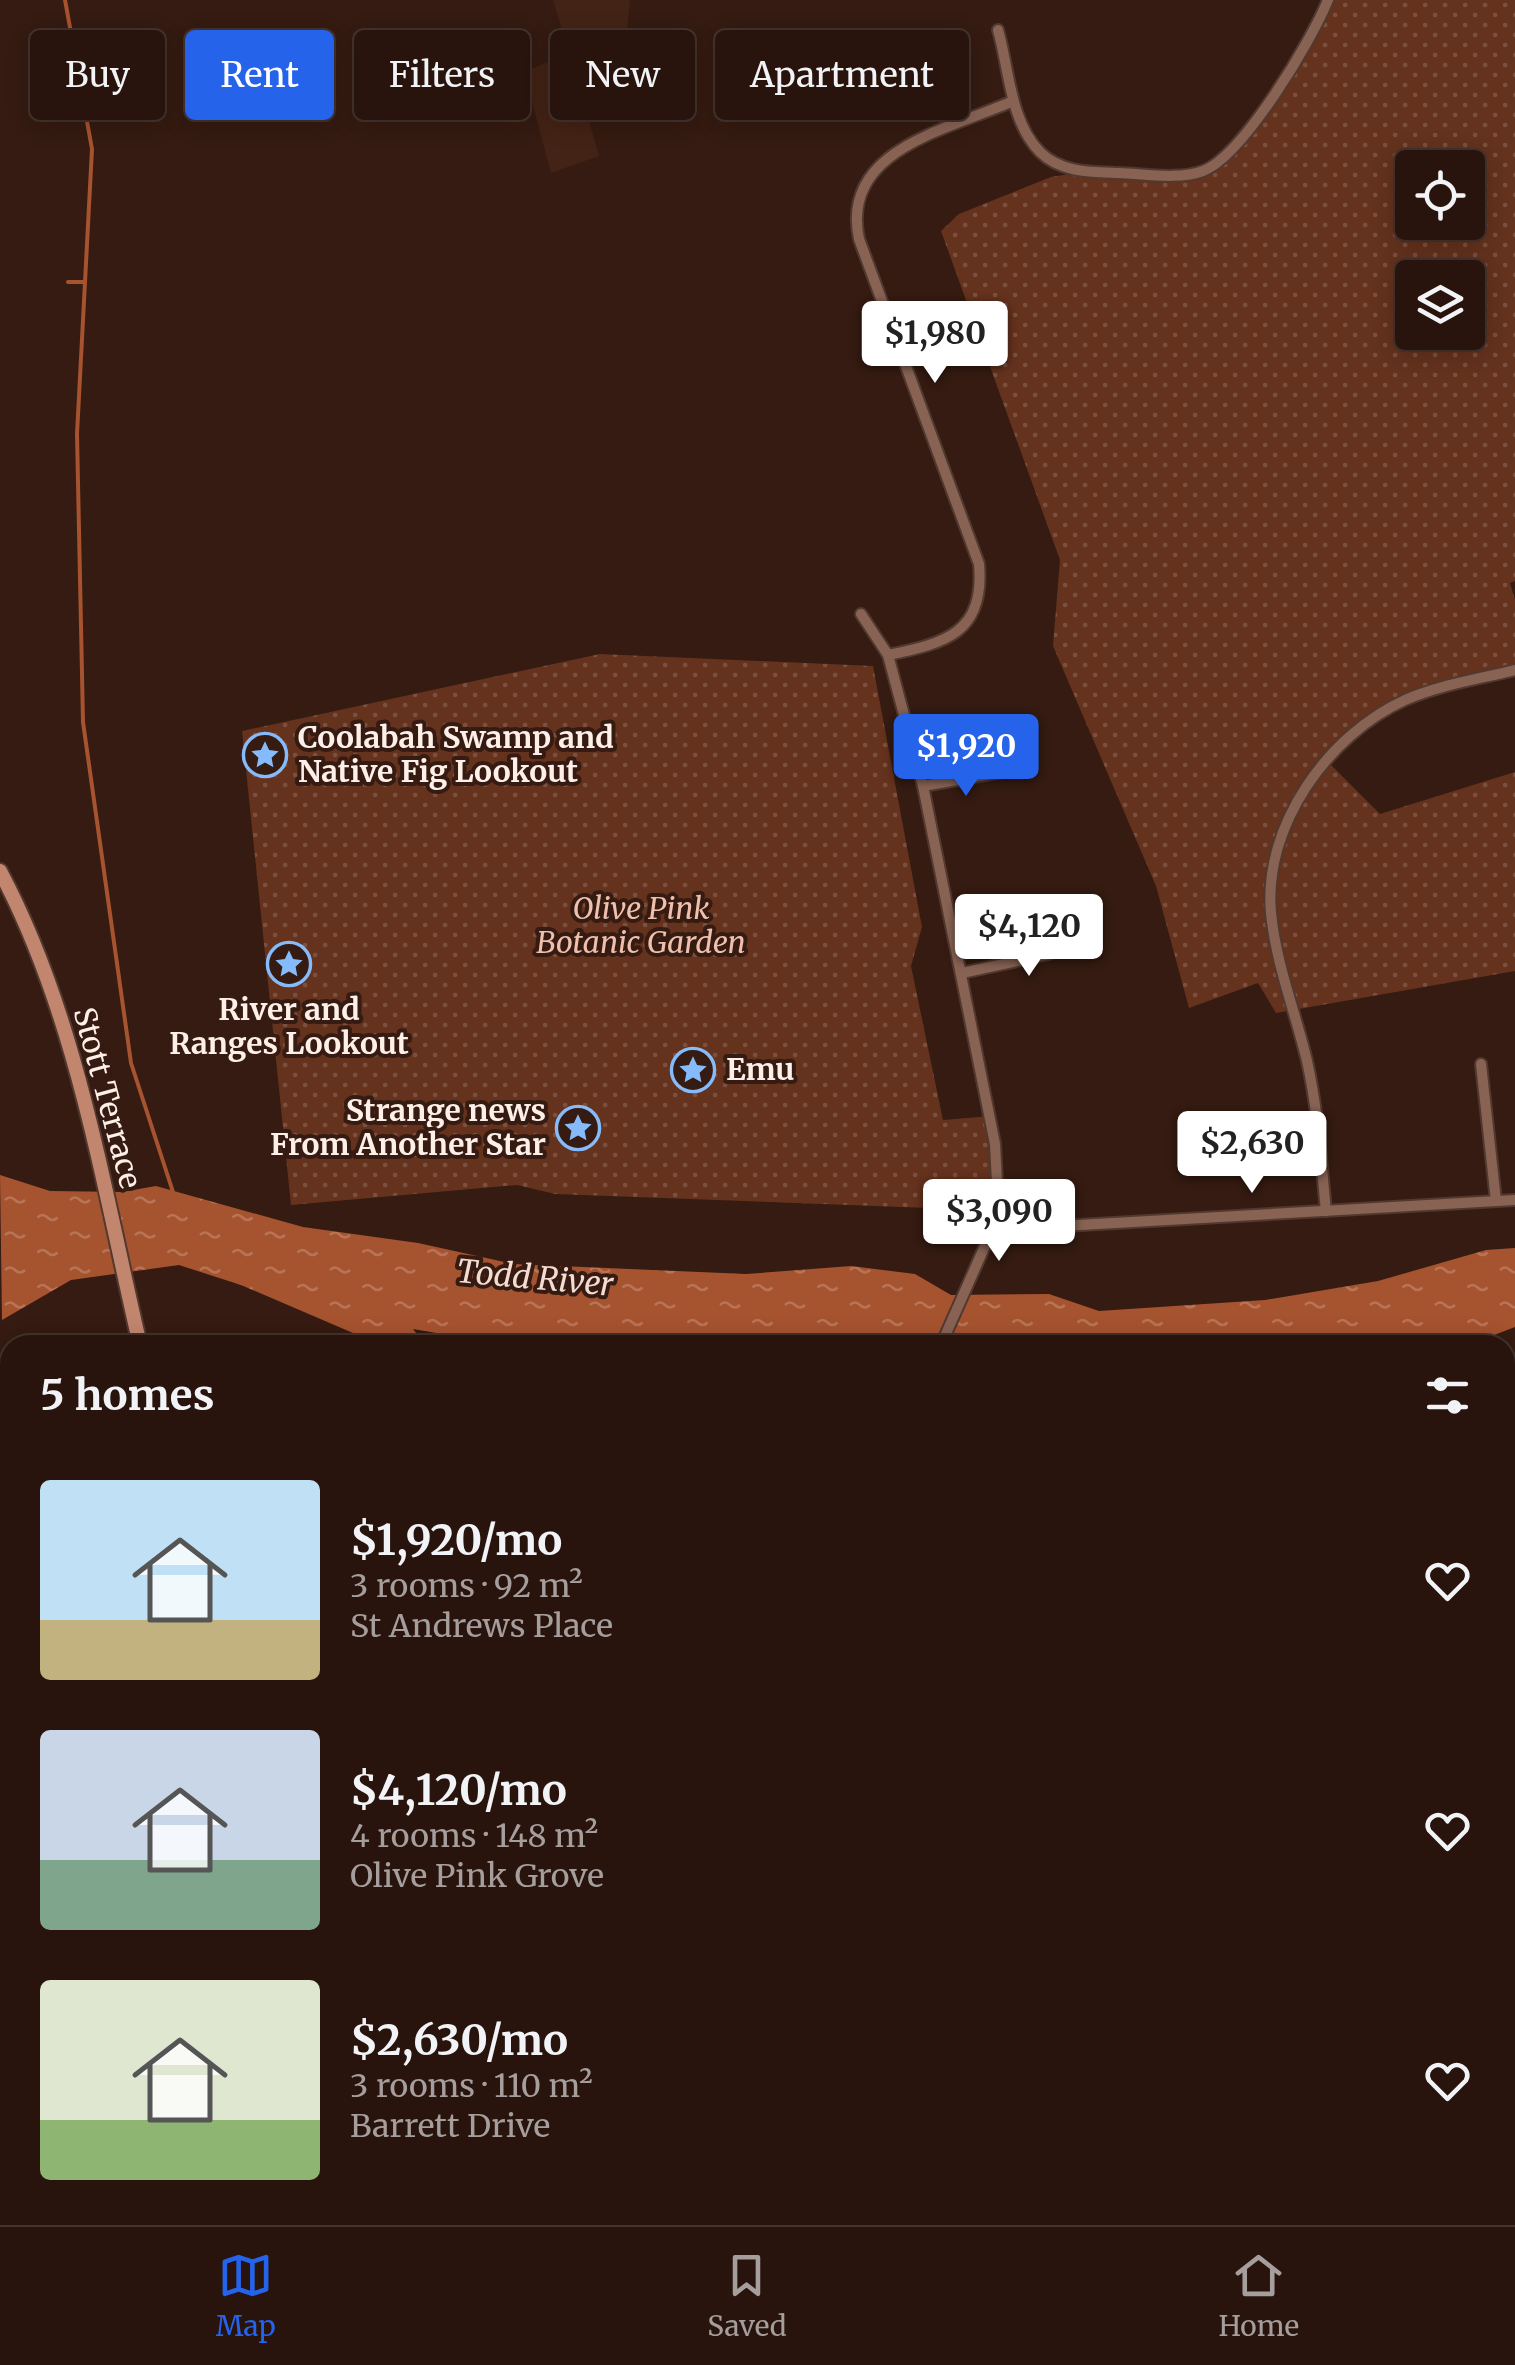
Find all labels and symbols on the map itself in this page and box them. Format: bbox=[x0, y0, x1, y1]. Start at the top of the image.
pin: $1,980 bbox=[854, 301, 1016, 386]
pin: $1,920 bbox=[885, 714, 1047, 799]
place label: Coolabah Swamp and Native Fig Lookout bbox=[298, 718, 614, 790]
place icon: Coolabah Swamp and Native Fig Lookout bbox=[242, 732, 288, 778]
park label: Olive Pink Botanic Garden bbox=[536, 889, 746, 961]
pin: $4,120 bbox=[948, 894, 1110, 979]
place icon: River and Ranges Lookout bbox=[266, 941, 312, 987]
place label: River and Ranges Lookout bbox=[169, 990, 409, 1062]
street label: Stott Terrace bbox=[66, 1003, 150, 1192]
place icon: Emu bbox=[670, 1047, 716, 1093]
place label: Emu bbox=[726, 1050, 794, 1088]
place label: Strange news From Another Star bbox=[270, 1091, 546, 1163]
place icon: Strange news From Another Star bbox=[555, 1105, 601, 1151]
pin: $2,630 bbox=[1171, 1111, 1333, 1196]
pin: $3,090 bbox=[918, 1179, 1080, 1264]
water label: Todd River bbox=[455, 1251, 616, 1305]

